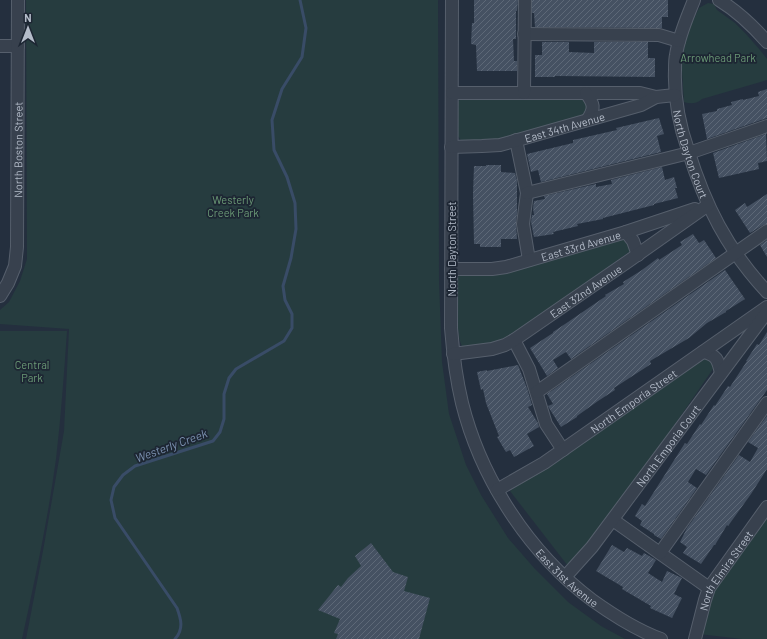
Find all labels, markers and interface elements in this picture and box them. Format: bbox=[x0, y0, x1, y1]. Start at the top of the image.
north arrow bbox=[8, 8, 48, 48]
text: N bbox=[24, 11, 32, 24]
park label: Arrowhead Park bbox=[680, 51, 756, 64]
street label: North Boston Street bbox=[11, 102, 24, 198]
street label: East 34th Avenue bbox=[523, 109, 606, 144]
street label: North Dayton Court bbox=[671, 109, 711, 200]
park label: Westerly Creek Park bbox=[207, 193, 259, 219]
street label: North Dayton Street bbox=[445, 201, 458, 297]
street label: East 33rd Avenue bbox=[539, 227, 622, 263]
street label: East 32nd Avenue bbox=[547, 261, 624, 320]
park label: Central Park bbox=[15, 358, 49, 384]
street label: North Emporia Street bbox=[588, 366, 679, 435]
street label: North Emporia Court bbox=[633, 402, 702, 489]
water label: Westerly Creek bbox=[133, 425, 209, 465]
street label: North Elmira Street bbox=[696, 528, 755, 612]
street label: East 31st Avenue bbox=[534, 546, 601, 609]

